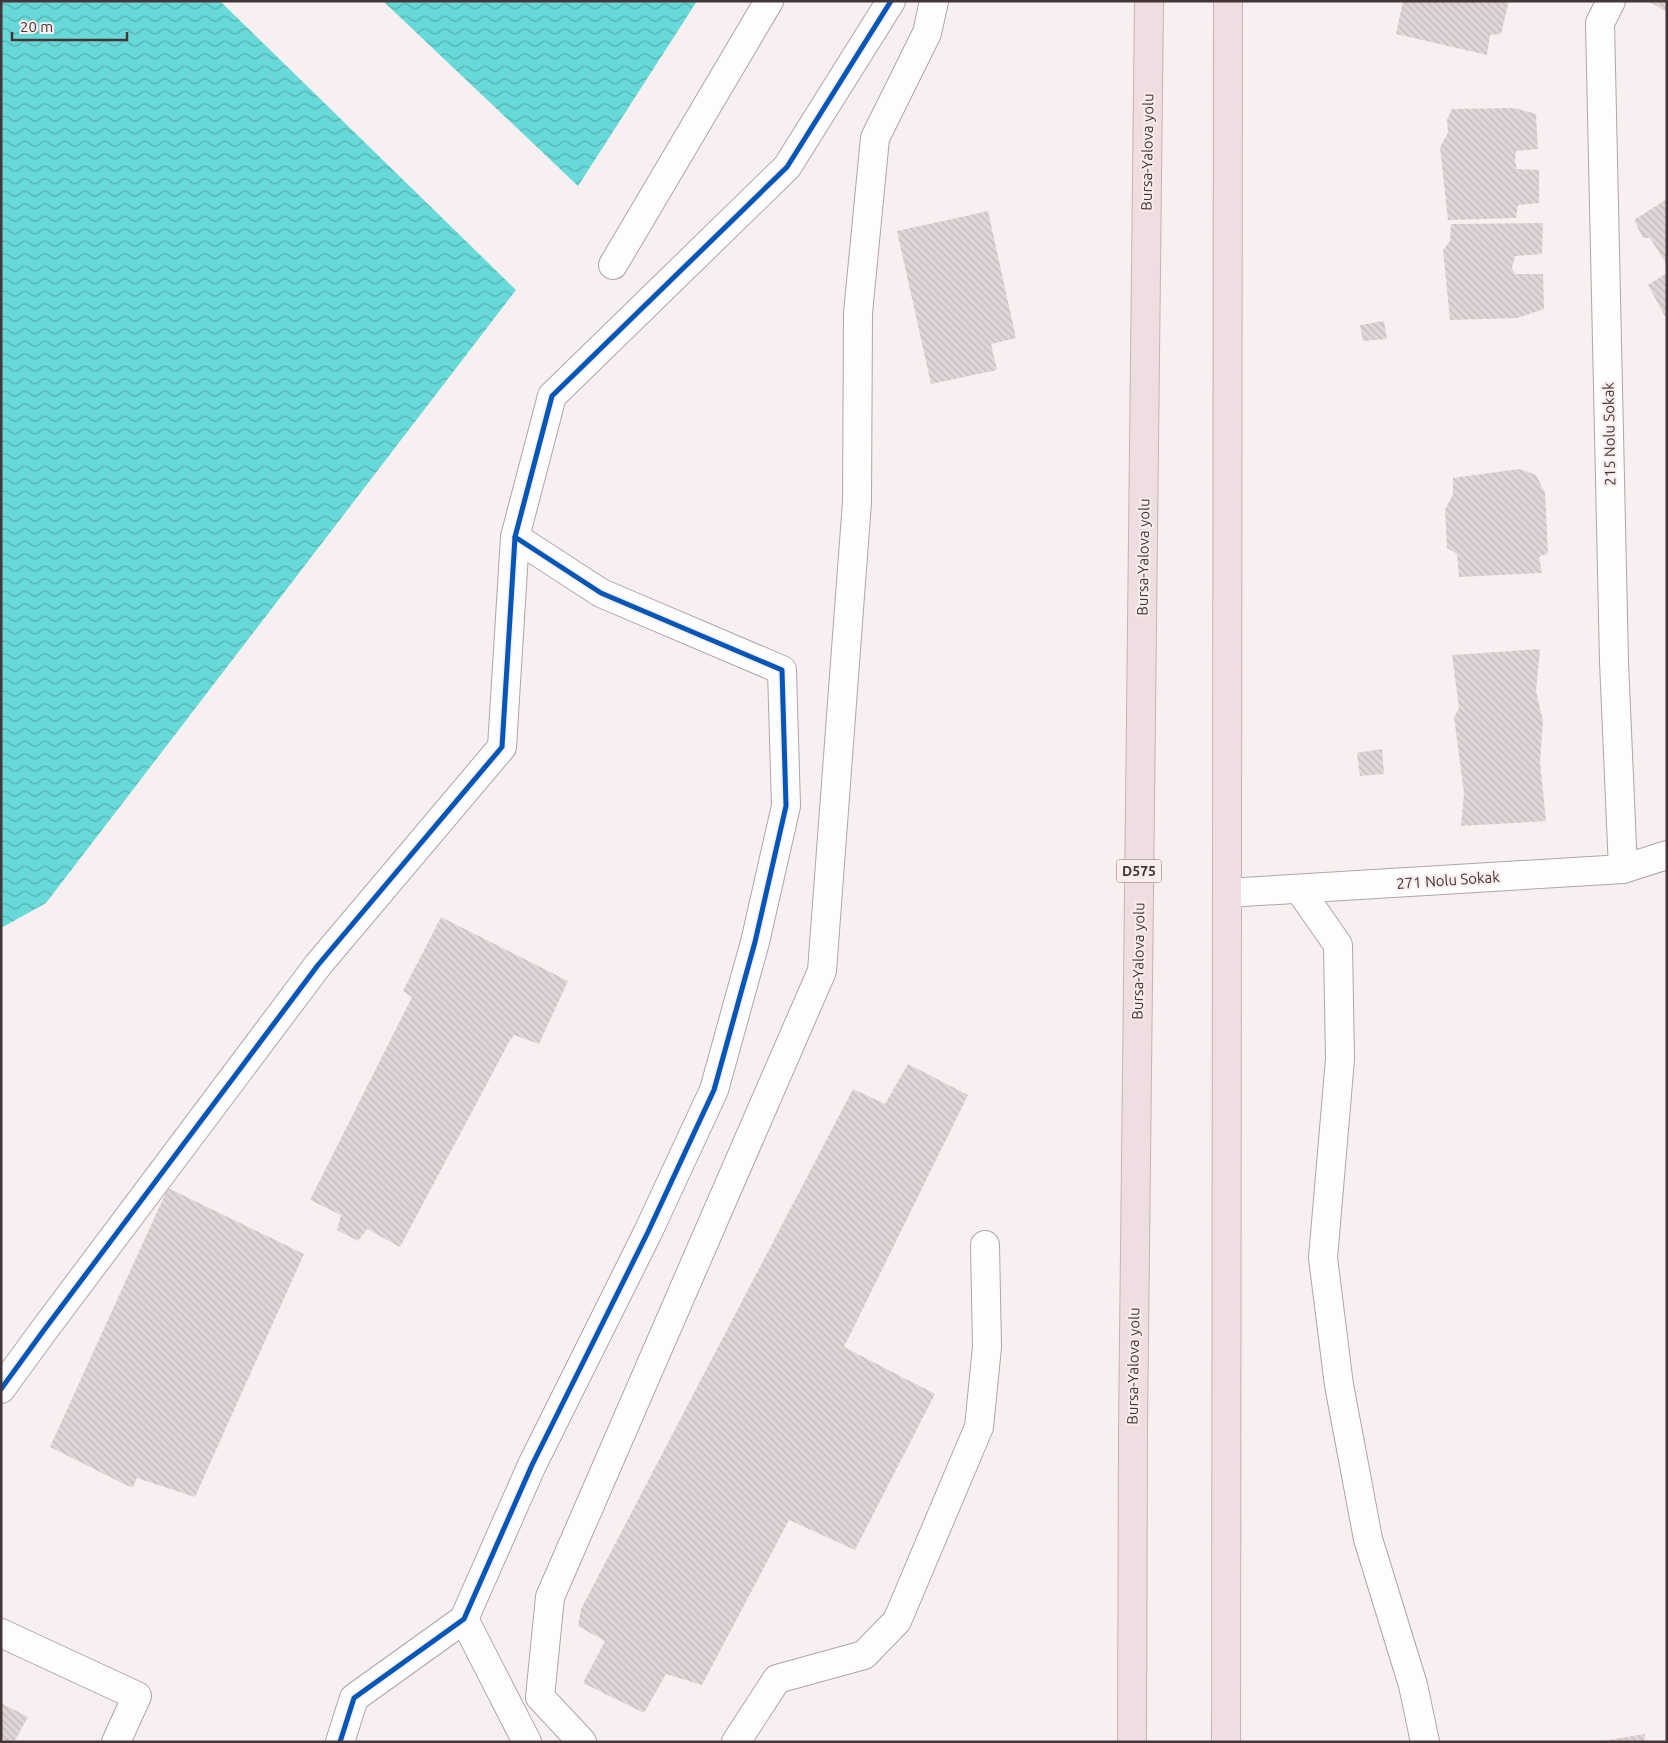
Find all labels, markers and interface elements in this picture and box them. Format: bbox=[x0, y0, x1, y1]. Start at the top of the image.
scale bar bbox=[12, 10, 128, 42]
text: 20 m bbox=[20, 18, 53, 35]
street label: Bursa-Yalova yolu bbox=[1137, 93, 1157, 211]
street label: 215 Nolu Sokak bbox=[1600, 382, 1618, 486]
street label: Bursa-Yalova yolu bbox=[1133, 498, 1153, 616]
road number: D575 bbox=[1116, 859, 1162, 882]
street label: 271 Nolu Sokak bbox=[1396, 868, 1501, 892]
street label: Bursa-Yalova yolu bbox=[1128, 902, 1148, 1020]
street label: Bursa-Yalova yolu bbox=[1123, 1307, 1143, 1425]

